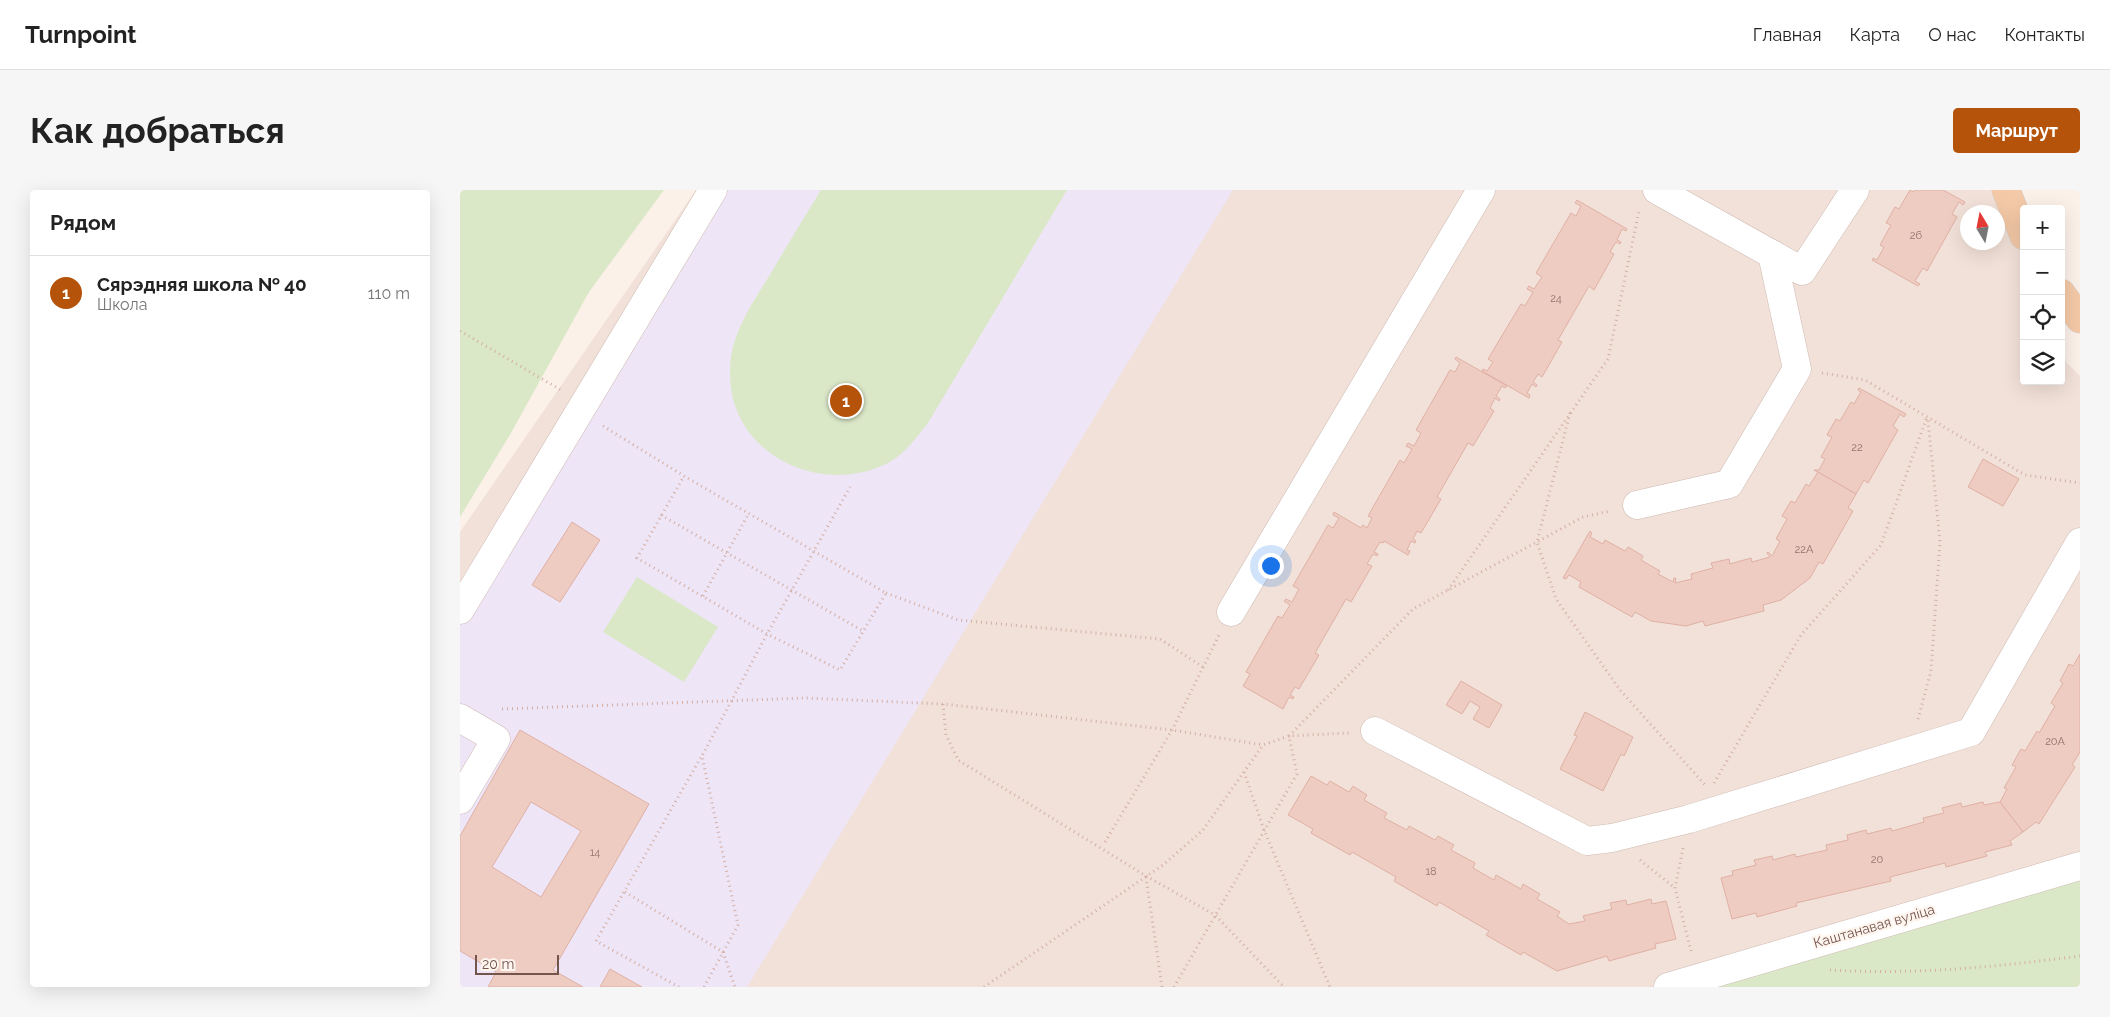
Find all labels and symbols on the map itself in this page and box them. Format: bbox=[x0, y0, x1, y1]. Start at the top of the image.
north arrow bbox=[1960, 205, 2005, 250]
house number: 26 bbox=[1910, 229, 1923, 242]
house number: 24 bbox=[1550, 292, 1562, 305]
pin: 1 bbox=[830, 382, 862, 420]
house number: 22 bbox=[1851, 441, 1863, 454]
house number: 22А bbox=[1795, 543, 1814, 556]
your location bbox=[1258, 553, 1284, 579]
house number: 20А bbox=[2045, 735, 2065, 748]
house number: 14 bbox=[590, 846, 600, 859]
house number: 20 bbox=[1871, 853, 1883, 866]
house number: 18 bbox=[1425, 865, 1437, 878]
street label: Каштанавая вуліца bbox=[1811, 901, 1937, 951]
scale bar bbox=[475, 952, 559, 975]

